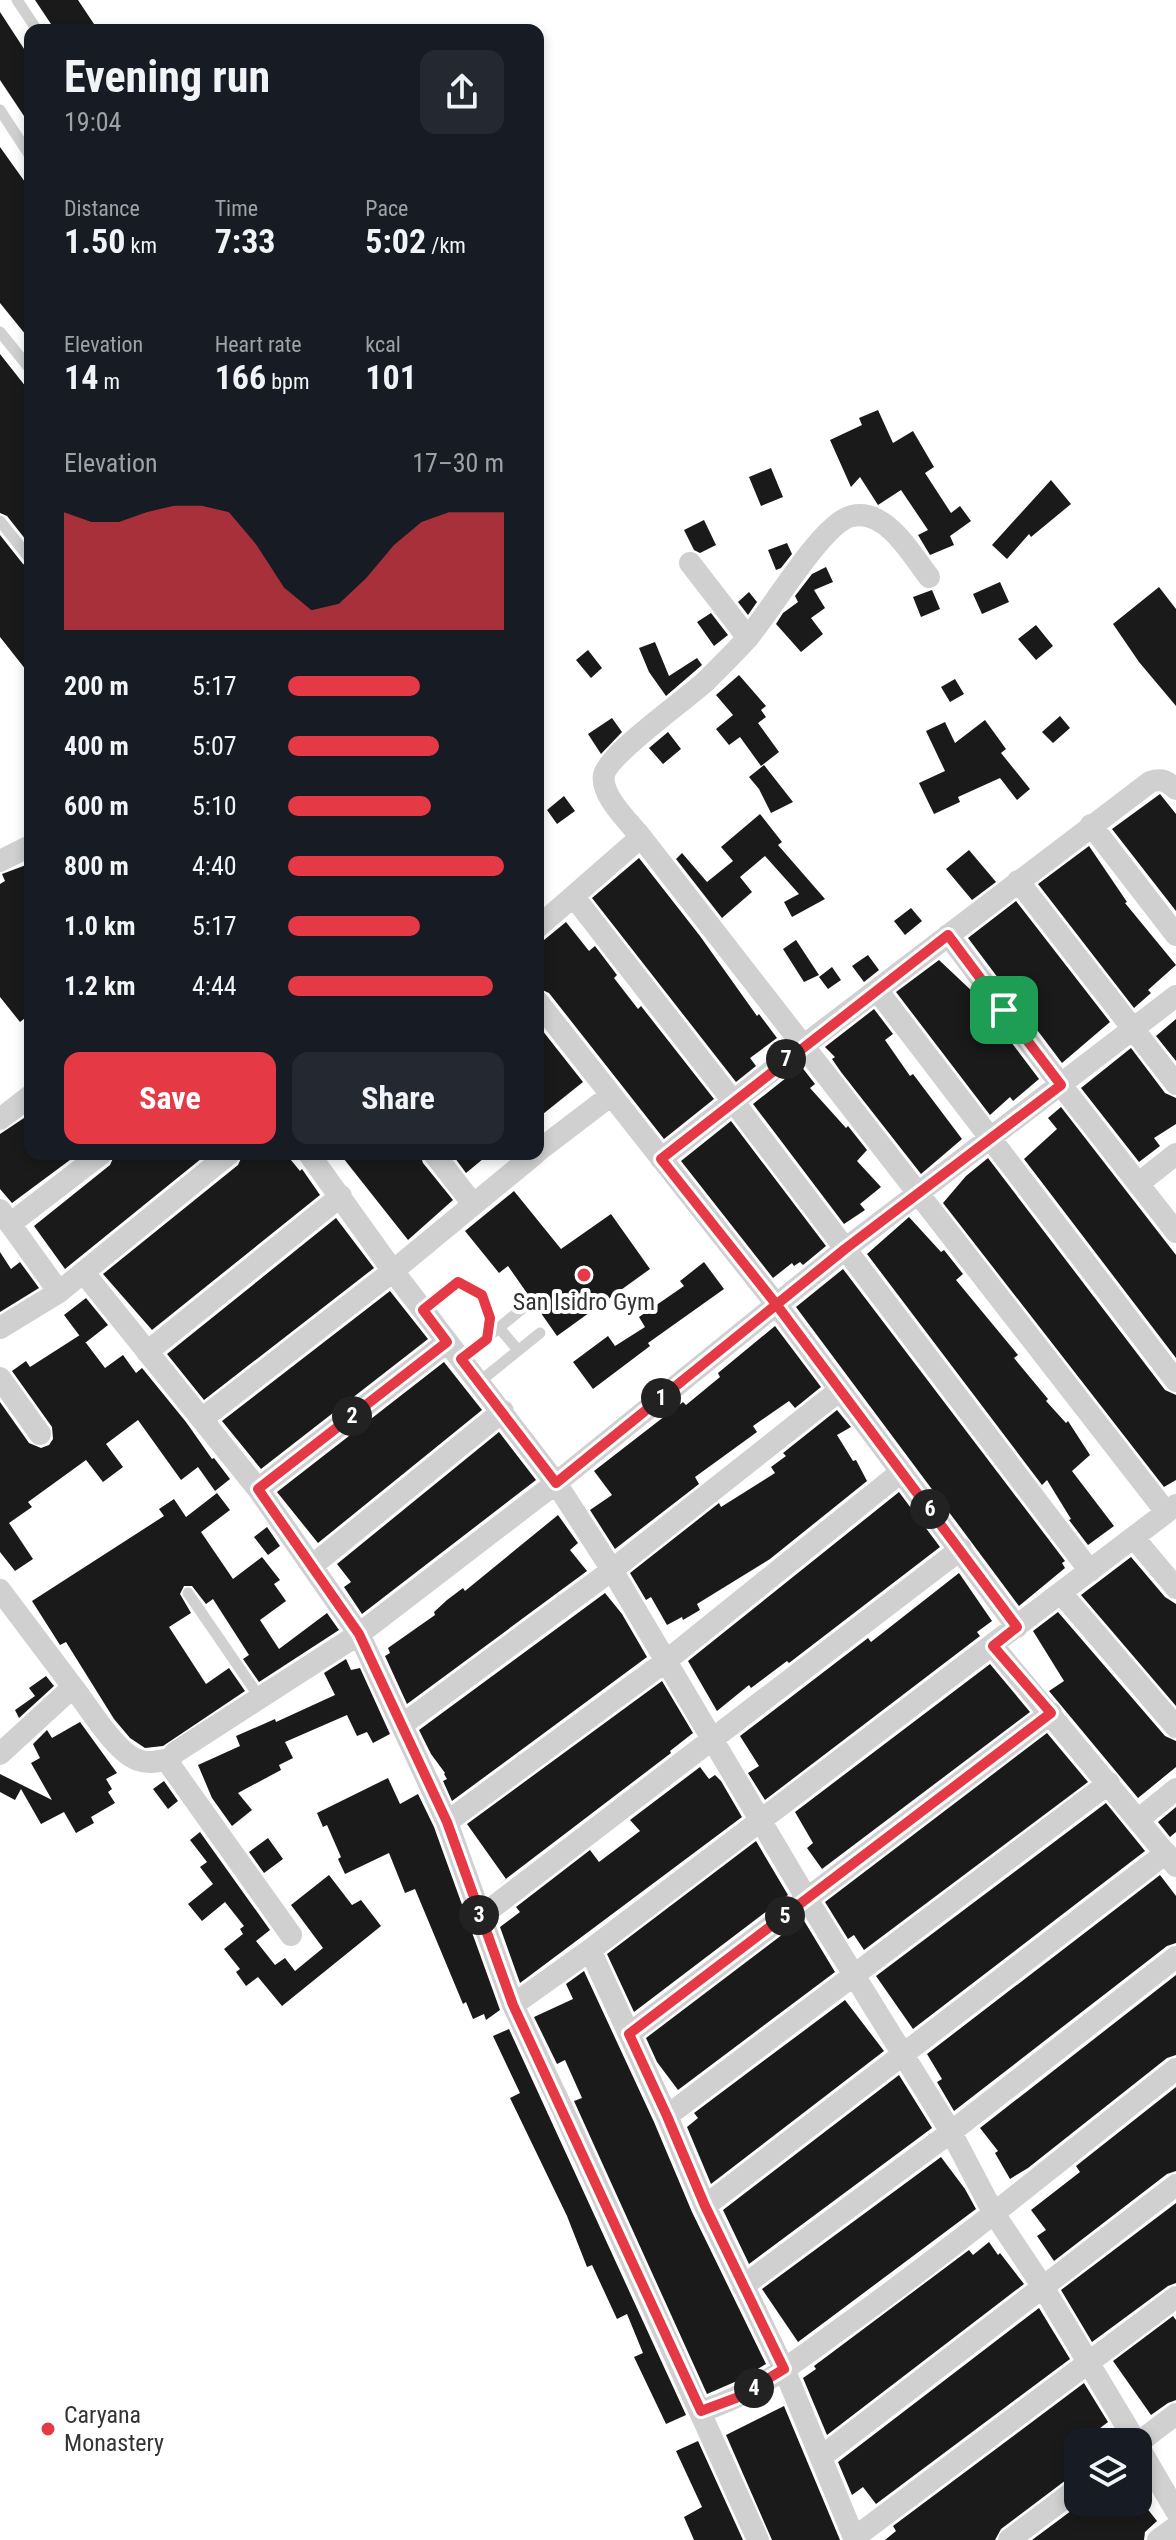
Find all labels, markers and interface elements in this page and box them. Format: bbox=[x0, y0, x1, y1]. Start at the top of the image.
button: share bbox=[420, 50, 504, 134]
text: Evening run bbox=[64, 51, 270, 103]
text: 19:04 bbox=[64, 107, 121, 137]
text: Distance bbox=[64, 196, 140, 221]
text: Time bbox=[215, 196, 258, 221]
text: Pace bbox=[365, 196, 408, 221]
text: 1.50 bbox=[64, 221, 125, 261]
text: 7:33 bbox=[215, 221, 276, 261]
text: 5:02 bbox=[365, 221, 426, 261]
text: km bbox=[125, 233, 157, 258]
text: /km bbox=[426, 233, 466, 258]
text: Elevation bbox=[64, 332, 143, 357]
text: Heart rate bbox=[215, 332, 302, 357]
text: kcal bbox=[365, 332, 401, 357]
text: 14 bbox=[64, 357, 98, 397]
text: 166 bbox=[215, 357, 266, 397]
text: 101 bbox=[365, 357, 417, 397]
text: m bbox=[98, 369, 120, 394]
text: bpm bbox=[266, 369, 310, 394]
text: Elevation bbox=[64, 448, 158, 478]
text: 17–30 m bbox=[412, 448, 504, 478]
text: 200 m bbox=[64, 671, 129, 701]
text: 5:17 bbox=[192, 671, 237, 701]
text: 400 m bbox=[64, 731, 129, 761]
text: 5:07 bbox=[192, 731, 237, 761]
text: 600 m bbox=[64, 791, 129, 821]
text: 5:10 bbox=[192, 791, 237, 821]
text: 800 m bbox=[64, 851, 129, 881]
text: 4:40 bbox=[192, 851, 237, 881]
text: 1.0 km bbox=[64, 911, 136, 941]
text: 5:17 bbox=[192, 911, 237, 941]
text: 1.2 km bbox=[64, 971, 136, 1001]
text: 4:44 bbox=[192, 971, 237, 1001]
pin bbox=[970, 976, 1038, 1044]
icon: arrive bbox=[982, 988, 1026, 1032]
pin: 7 bbox=[766, 1039, 806, 1079]
text: 7 bbox=[780, 1046, 792, 1071]
button: Save bbox=[64, 1052, 276, 1144]
button: Share bbox=[292, 1052, 504, 1144]
marker: San Isidro Gym bbox=[575, 1266, 593, 1284]
place label: San Isidro Gym bbox=[513, 1288, 655, 1316]
pin: 1 bbox=[641, 1378, 681, 1418]
text: 1 bbox=[655, 1385, 667, 1410]
pin: 2 bbox=[332, 1396, 372, 1436]
text: 2 bbox=[346, 1403, 358, 1428]
pin: 6 bbox=[910, 1489, 950, 1529]
text: 6 bbox=[924, 1496, 936, 1521]
pin: 3 bbox=[459, 1895, 499, 1935]
pin: 5 bbox=[765, 1896, 805, 1936]
text: 3 bbox=[473, 1902, 485, 1927]
text: 5 bbox=[779, 1903, 791, 1928]
pin: 4 bbox=[734, 2368, 774, 2408]
text: 4 bbox=[748, 2375, 760, 2400]
place label: Caryana Monastery bbox=[64, 2401, 164, 2457]
marker: Caryana Monastery bbox=[39, 2420, 57, 2438]
map controls bbox=[1064, 2428, 1152, 2516]
button: layers bbox=[1064, 2428, 1152, 2516]

